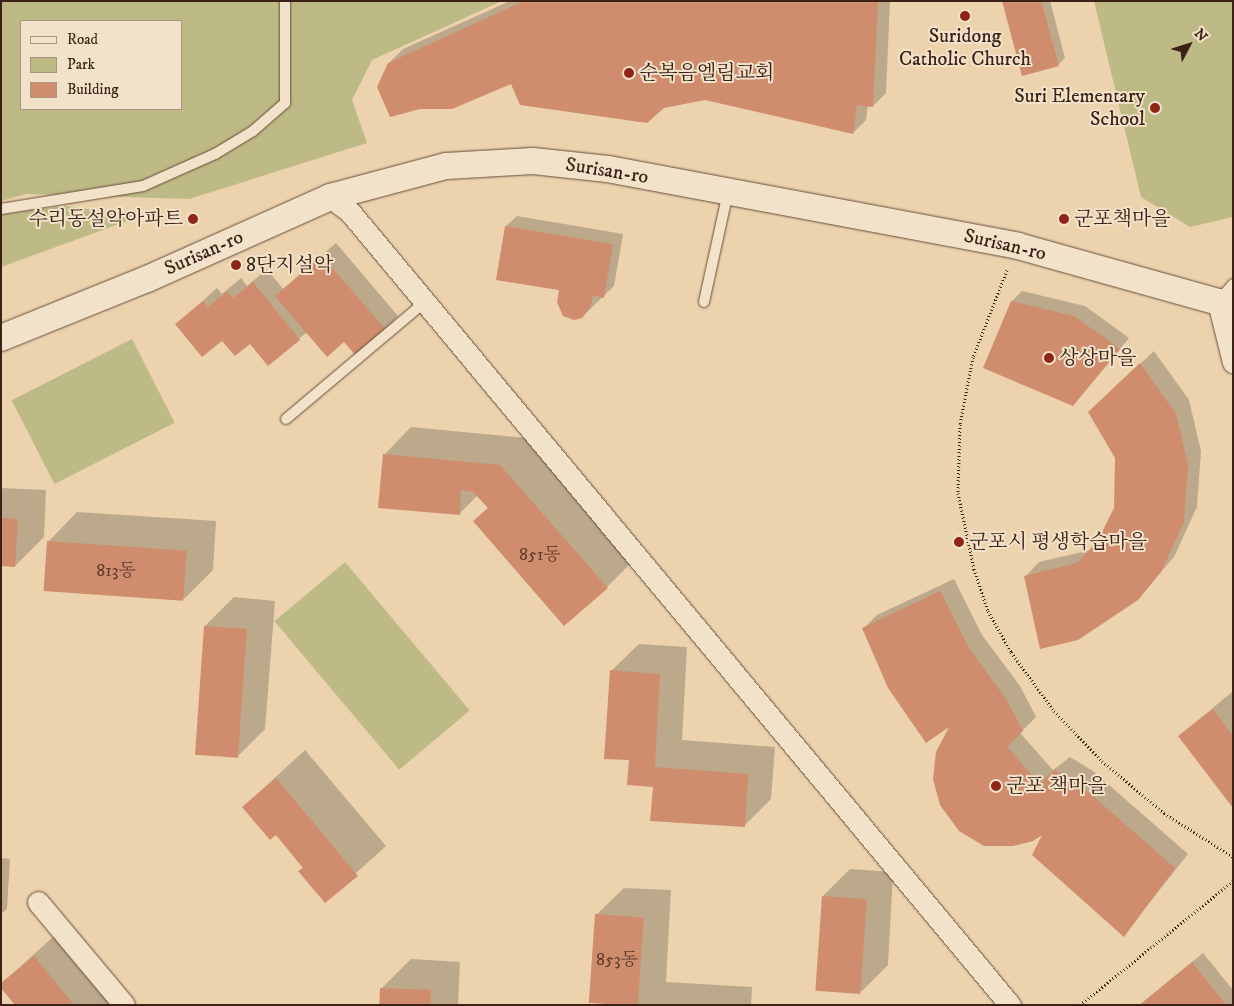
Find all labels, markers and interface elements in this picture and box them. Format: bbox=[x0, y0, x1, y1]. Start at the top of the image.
marker: Suridong Catholic Church bbox=[959, 10, 971, 22]
legend bbox=[20, 20, 182, 110]
north arrow bbox=[1164, 20, 1214, 70]
place label: Suridong Catholic Church bbox=[899, 24, 1031, 71]
text: N bbox=[1190, 25, 1211, 46]
text: Road bbox=[67, 30, 98, 49]
text: Park bbox=[67, 55, 95, 74]
place label: 순복음엘림교회 bbox=[639, 61, 774, 85]
marker: 순복음엘림교회 bbox=[623, 67, 635, 79]
text: Building bbox=[67, 80, 119, 99]
place label: Suri Elementary School bbox=[1014, 84, 1145, 131]
marker: Suri Elementary School bbox=[1149, 102, 1161, 114]
street label: Surisan-ro bbox=[564, 153, 650, 189]
place label: 수리동설악아파트 bbox=[28, 207, 183, 231]
place label: 군포책마을 bbox=[1074, 207, 1171, 231]
marker: 수리동설악아파트 bbox=[187, 213, 199, 225]
marker: 군포책마을 bbox=[1058, 213, 1070, 225]
street label: Surisan-ro bbox=[962, 224, 1048, 266]
street label: Surisan-ro bbox=[161, 225, 247, 281]
place label: 8단지설악 bbox=[246, 253, 333, 277]
marker: 8단지설악 bbox=[230, 259, 242, 271]
place label: 상상마을 bbox=[1059, 346, 1136, 370]
marker: 상상마을 bbox=[1043, 352, 1055, 364]
place label: 군포시 평생학습마을 bbox=[969, 530, 1147, 554]
marker: 군포시 평생학습마을 bbox=[953, 536, 965, 548]
house number: 851동 bbox=[519, 544, 561, 566]
house number: 813동 bbox=[96, 560, 136, 582]
place label: 군포 책마을 bbox=[1006, 774, 1107, 798]
marker: 군포 책마을 bbox=[990, 780, 1002, 792]
house number: 853동 bbox=[596, 949, 638, 971]

